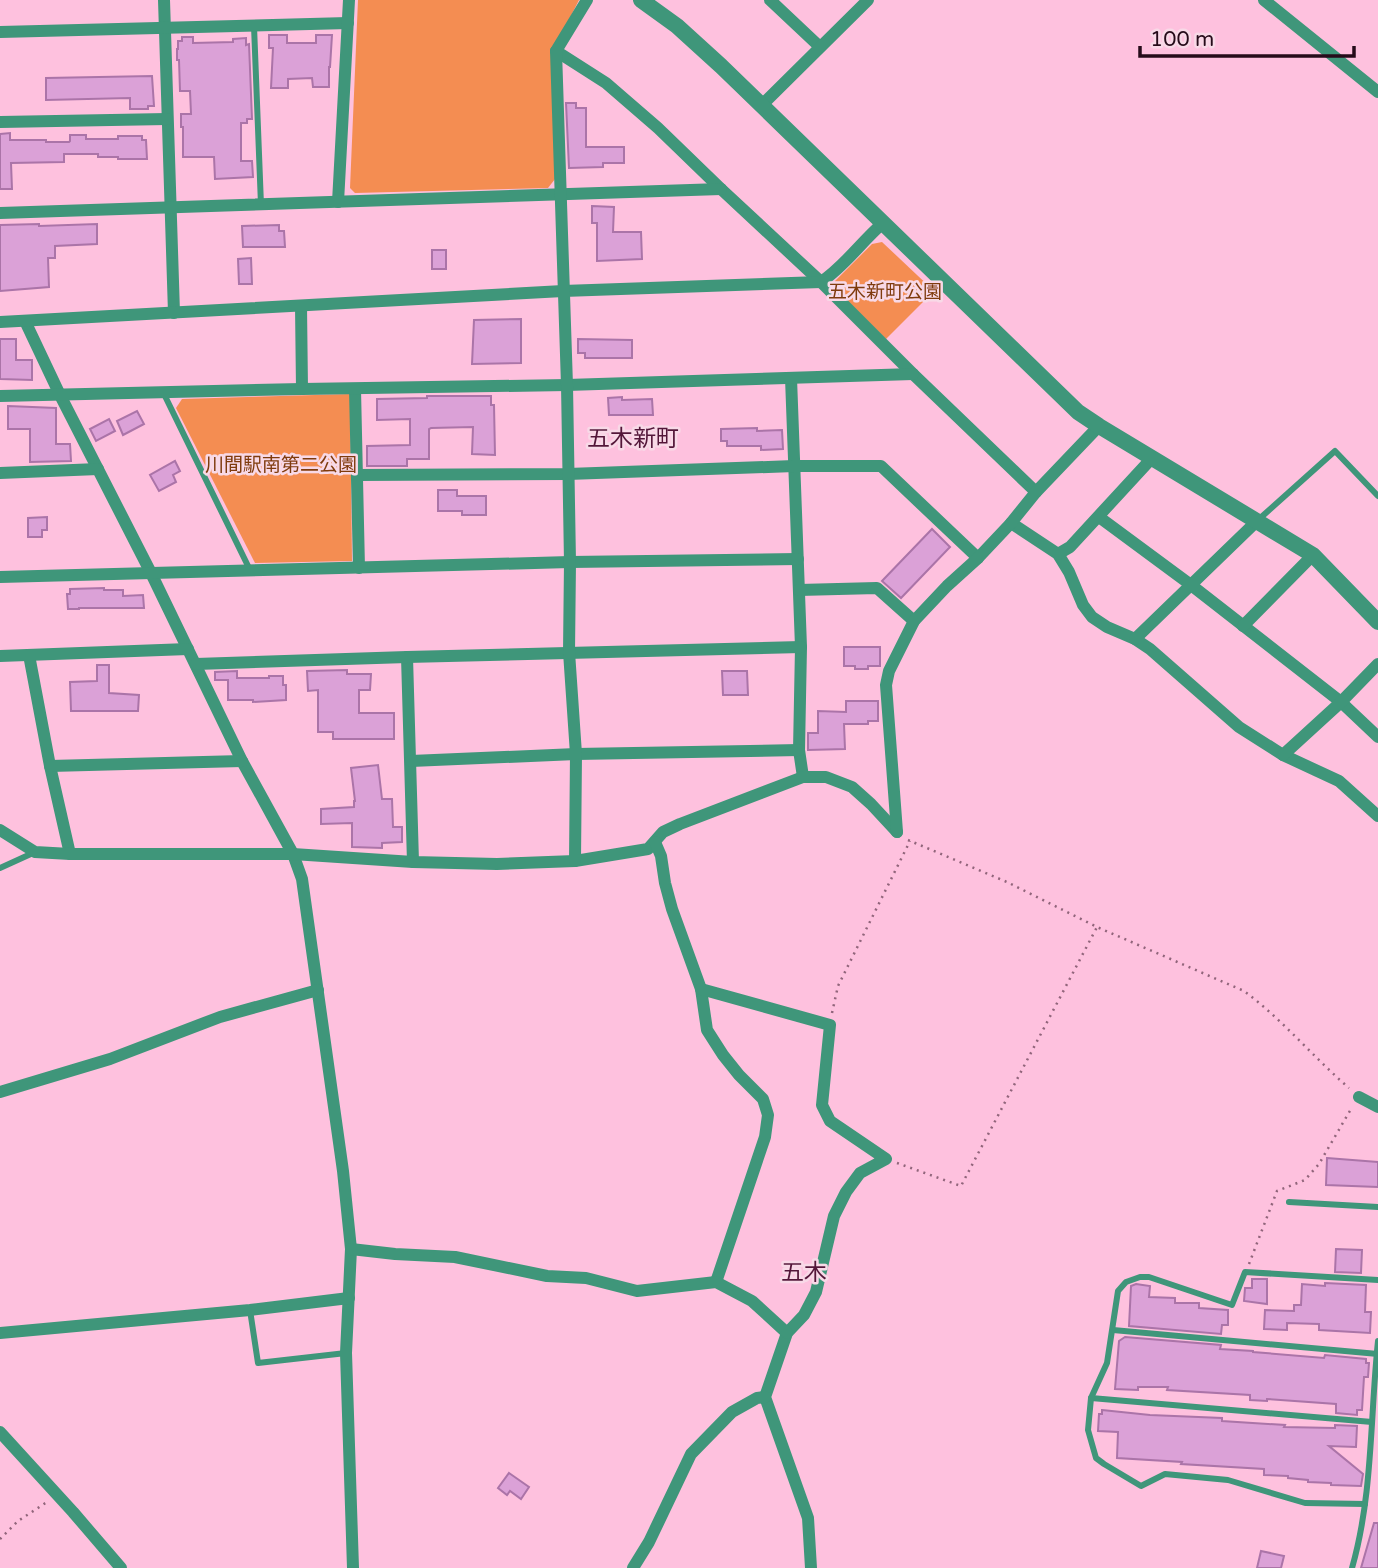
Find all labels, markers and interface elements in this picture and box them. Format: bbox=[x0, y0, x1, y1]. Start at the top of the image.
scale bar bbox=[1140, 14, 1354, 58]
text: 100 m bbox=[1150, 27, 1214, 52]
park label: 五木新町公園 bbox=[828, 281, 942, 303]
district label: 五木新町 bbox=[587, 425, 679, 453]
park label: 川間駅南第二公園 bbox=[205, 454, 357, 476]
district label: 五木 bbox=[781, 1259, 827, 1287]

